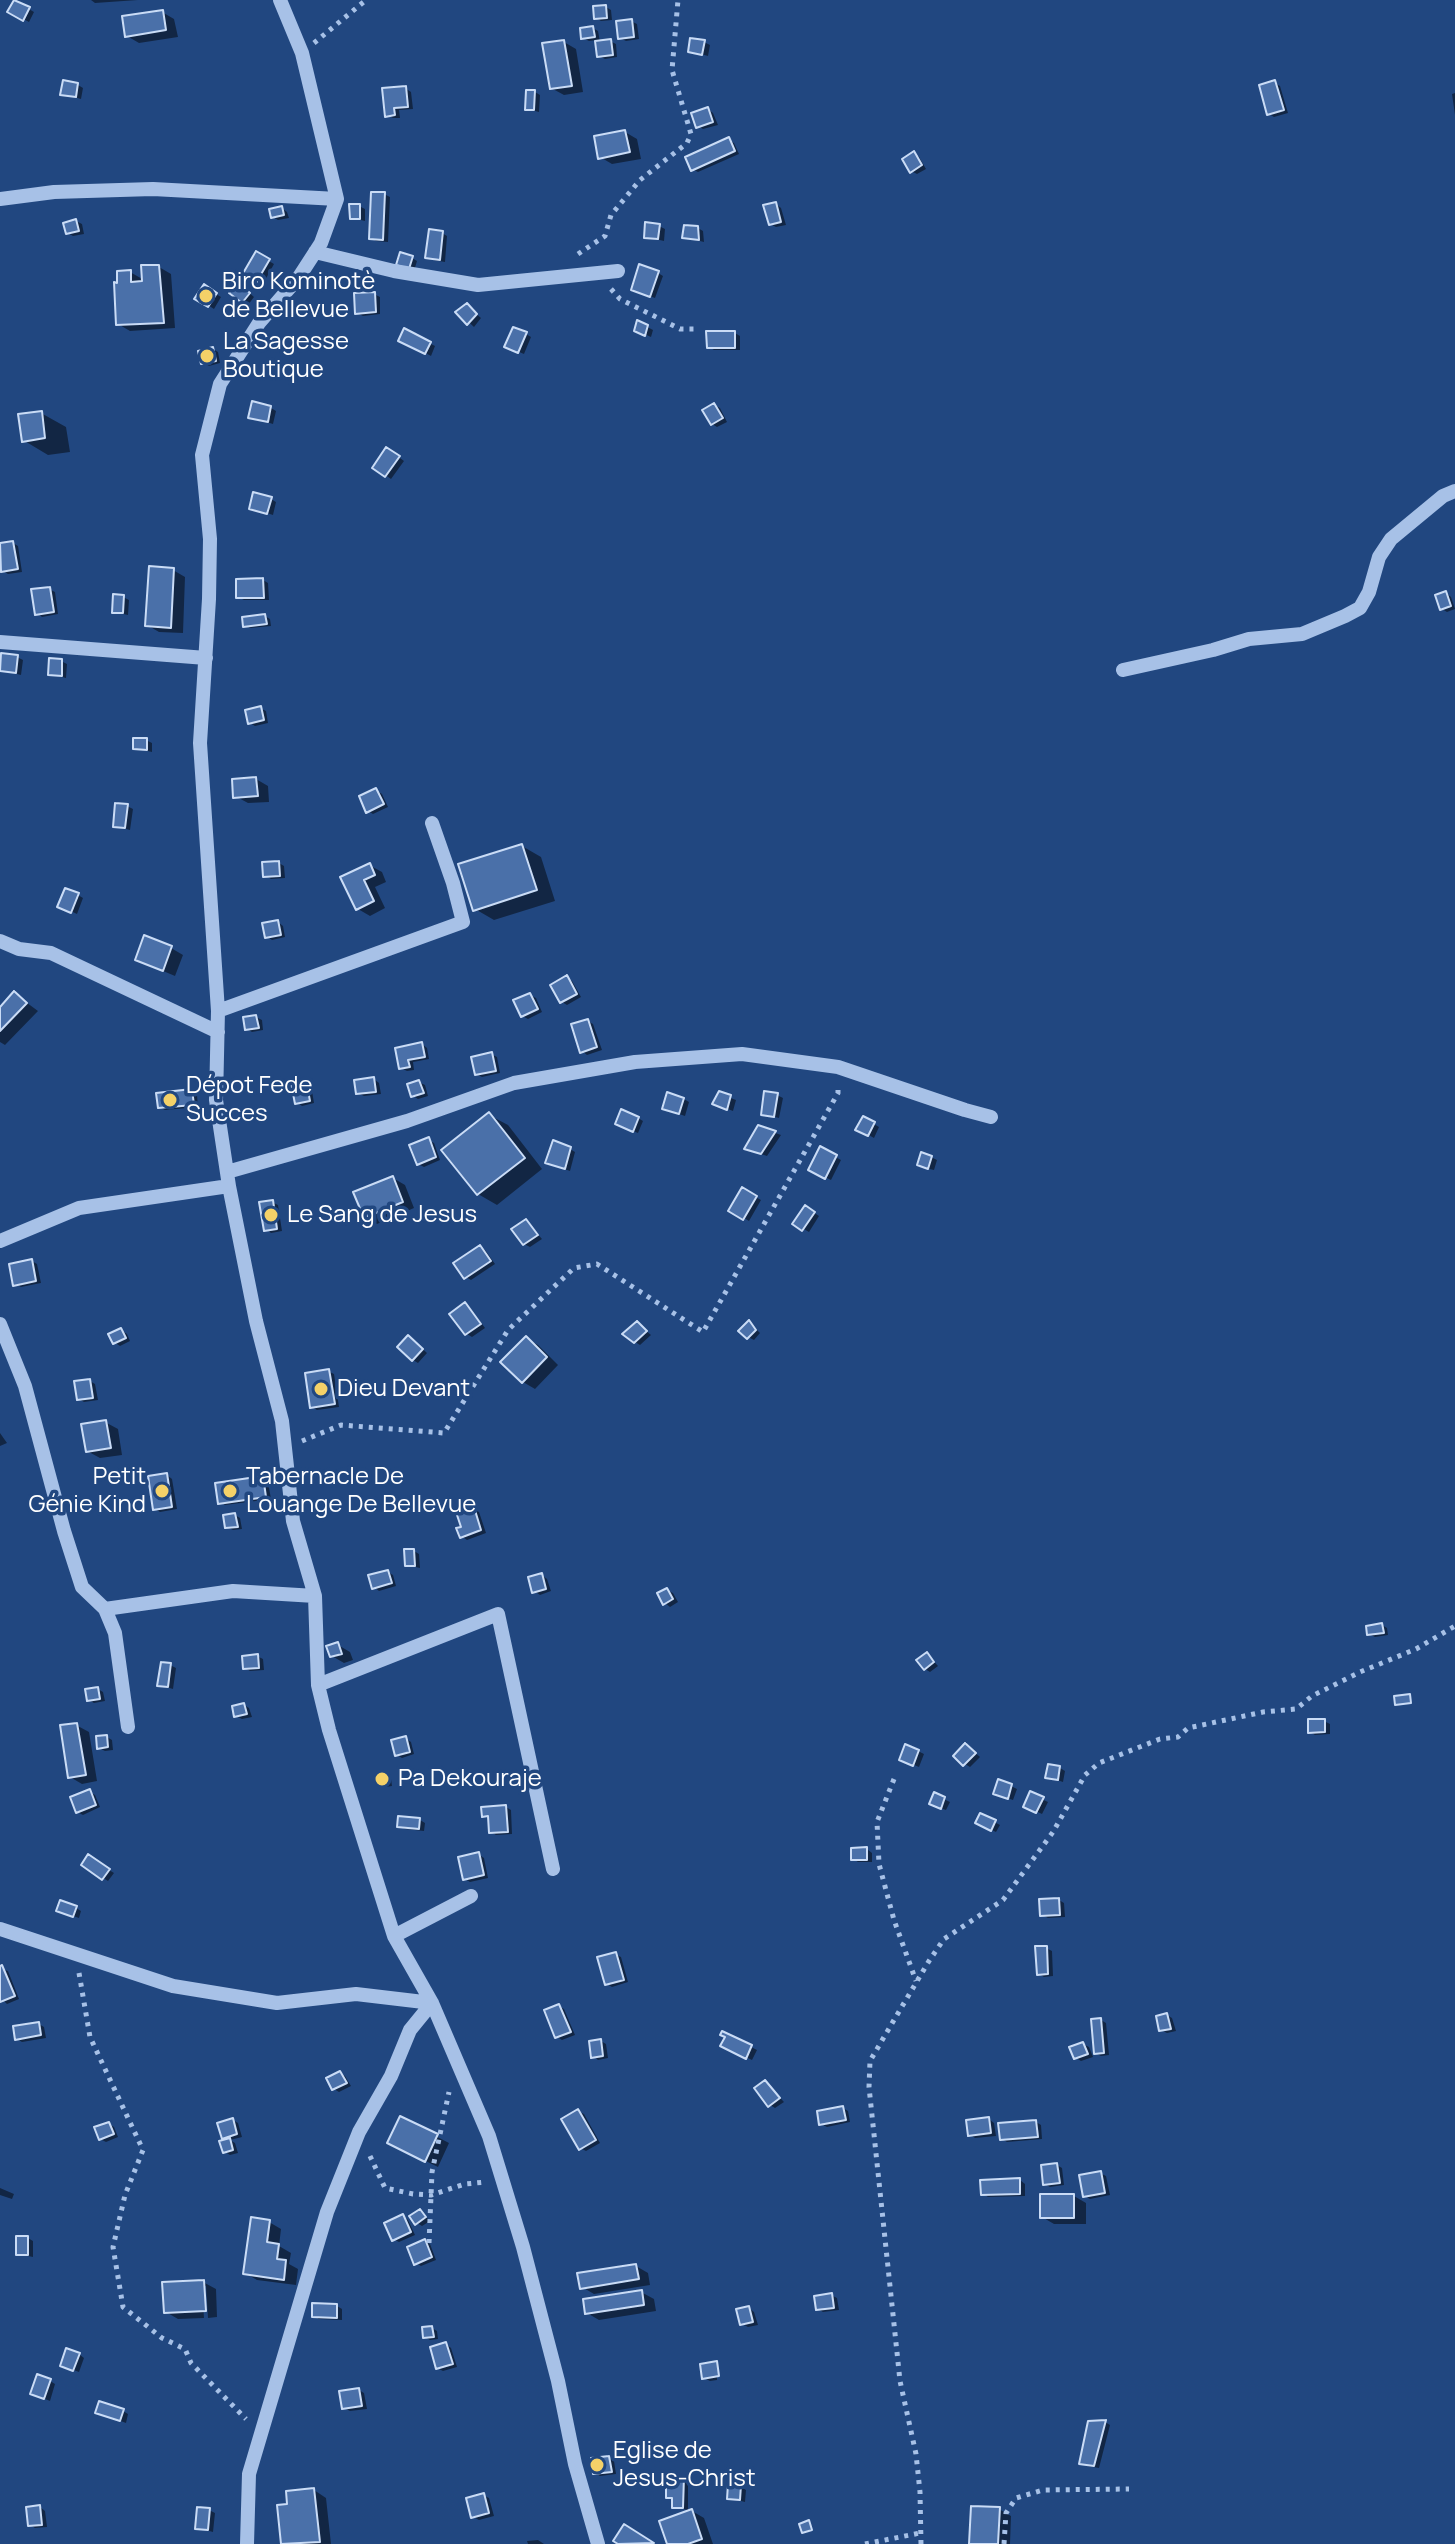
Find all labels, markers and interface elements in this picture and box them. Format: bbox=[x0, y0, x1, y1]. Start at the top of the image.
place label: Biro Kominotè de Bellevue bbox=[222, 268, 375, 324]
marker: Biro Kominotè de Bellevue bbox=[197, 287, 215, 305]
place label: La Sagesse Boutique bbox=[223, 328, 349, 384]
marker: La Sagesse Boutique bbox=[198, 347, 216, 365]
place label: Dépot Fede Succes bbox=[186, 1072, 313, 1128]
marker: Dépot Fede Succes bbox=[161, 1091, 179, 1109]
place label: Le Sang de Jesus bbox=[287, 1201, 477, 1229]
marker: Le Sang de Jesus bbox=[262, 1206, 280, 1224]
place label: Dieu Devant bbox=[337, 1375, 470, 1403]
marker: Dieu Devant bbox=[312, 1380, 330, 1398]
place label: Petit Génie Kind bbox=[28, 1463, 146, 1519]
place label: Tabernacle De Louange De Bellevue bbox=[246, 1463, 476, 1519]
marker: Petit Génie Kind bbox=[153, 1482, 171, 1500]
marker: Tabernacle De Louange De Bellevue bbox=[221, 1482, 239, 1500]
place label: Pa Dekouraje bbox=[398, 1765, 542, 1793]
marker: Pa Dekouraje bbox=[373, 1770, 391, 1788]
place label: Eglise de Jesus-Christ bbox=[613, 2437, 756, 2493]
marker: Eglise de Jesus-Christ bbox=[588, 2456, 606, 2474]

